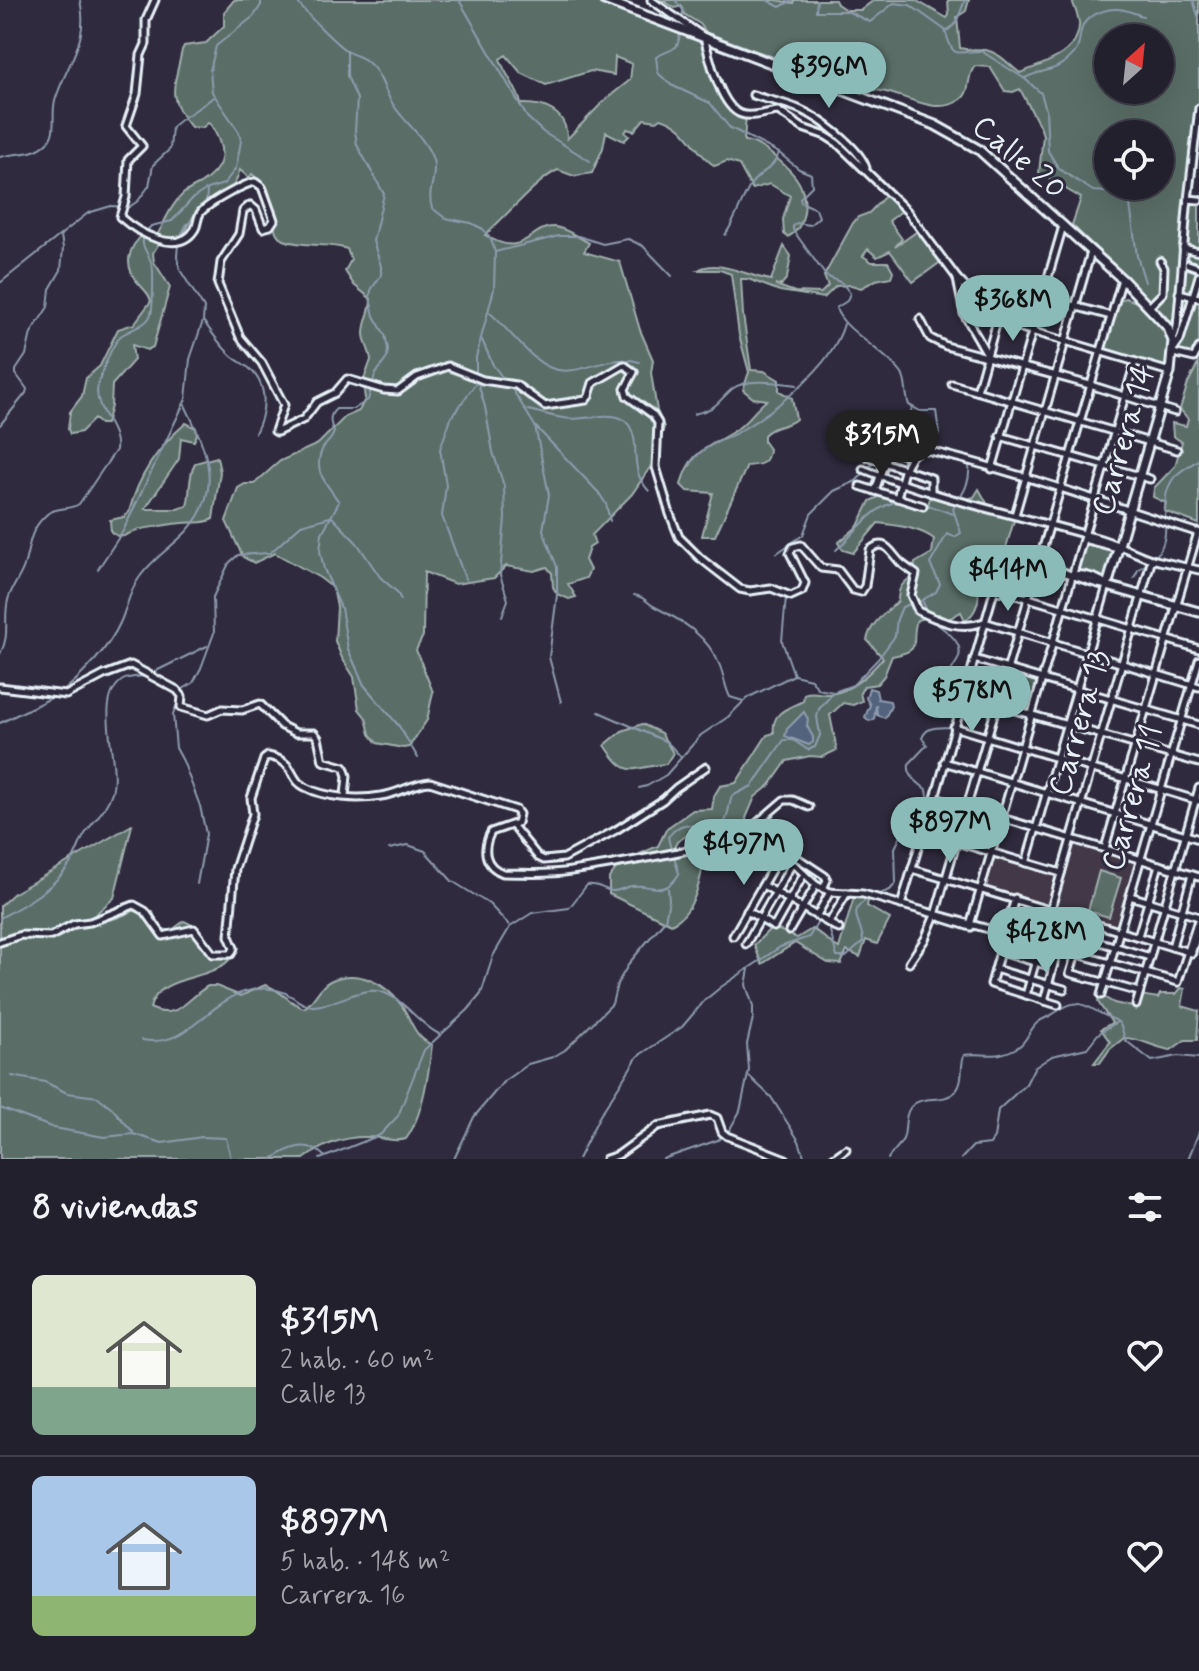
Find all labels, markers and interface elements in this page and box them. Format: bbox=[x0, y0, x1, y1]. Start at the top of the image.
north arrow bbox=[1094, 24, 1174, 104]
map controls bbox=[1094, 24, 1174, 200]
pin: $396M bbox=[773, 42, 885, 110]
text: $396M bbox=[790, 51, 868, 85]
street label: Calle 20 bbox=[963, 106, 1075, 210]
button: locate bbox=[1094, 120, 1174, 200]
pin: $368M bbox=[957, 275, 1069, 343]
text: $368M bbox=[974, 284, 1052, 318]
street label: Carrera 14 bbox=[1082, 359, 1166, 521]
pin: $315M bbox=[826, 410, 938, 478]
text: $315M bbox=[844, 419, 920, 453]
pin: $414M bbox=[952, 545, 1064, 613]
text: $414M bbox=[968, 554, 1048, 588]
street label: Carrera 13 bbox=[1039, 645, 1121, 801]
pin: $578M bbox=[916, 666, 1028, 734]
text: $578M bbox=[932, 675, 1012, 709]
street label: Carrera 11 bbox=[1092, 720, 1174, 876]
pin: $897M bbox=[894, 797, 1006, 865]
text: $897M bbox=[909, 806, 991, 840]
pin: $497M bbox=[688, 819, 800, 887]
text: $497M bbox=[702, 828, 786, 862]
pin: $428M bbox=[990, 907, 1102, 975]
text: $428M bbox=[1005, 916, 1087, 950]
text: 8 viviendas bbox=[32, 1185, 198, 1230]
icon: filters bbox=[1123, 1185, 1167, 1229]
text: $315M bbox=[280, 1299, 379, 1344]
icon: home bbox=[96, 1307, 192, 1403]
icon: heart bbox=[1123, 1333, 1167, 1377]
text: 2 hab. · 60 m² bbox=[280, 1344, 434, 1378]
text: Calle 13 bbox=[280, 1378, 366, 1412]
text: $897M bbox=[280, 1500, 388, 1545]
icon: home bbox=[96, 1508, 192, 1604]
icon: heart bbox=[1123, 1534, 1167, 1578]
text: 5 hab. · 148 m² bbox=[280, 1545, 450, 1579]
text: Carrera 16 bbox=[280, 1579, 405, 1613]

